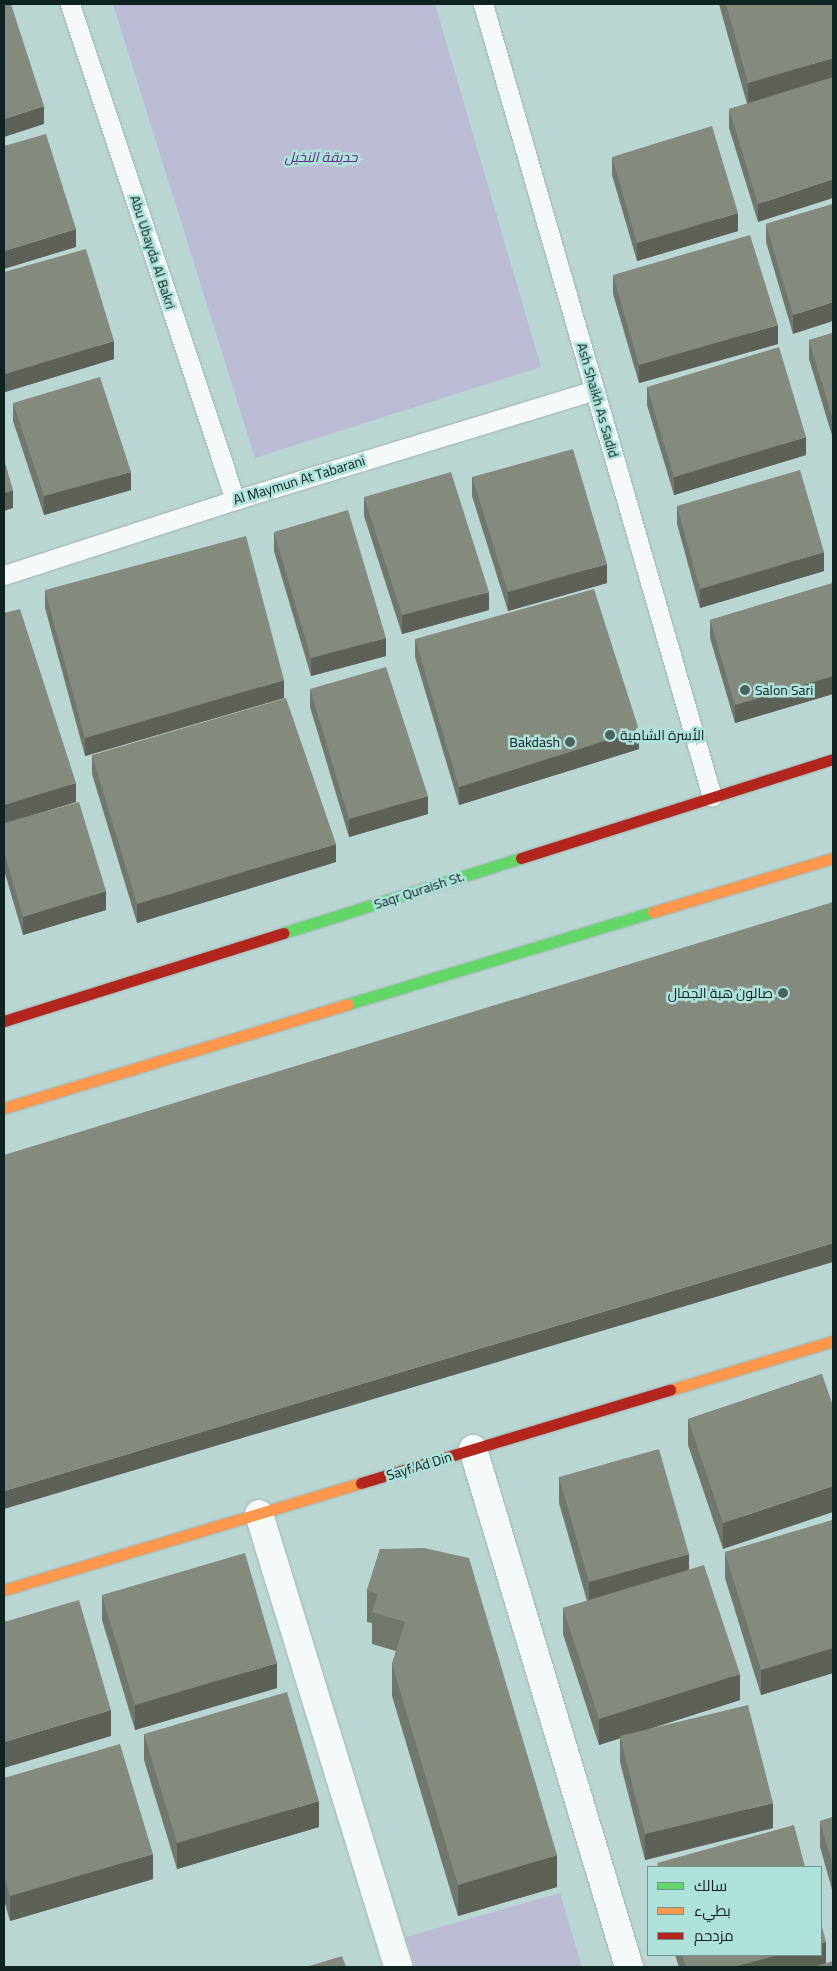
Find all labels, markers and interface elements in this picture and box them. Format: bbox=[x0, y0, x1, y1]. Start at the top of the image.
park label: حديقة النخيل bbox=[284, 149, 358, 165]
street label: Abu Ubayda Al Bakri bbox=[127, 193, 179, 311]
street label: Ash Shaikh As Sadid bbox=[574, 341, 622, 459]
street label: Al Maymun At Tabarani bbox=[231, 452, 367, 508]
place label: Salon Sari bbox=[755, 682, 813, 698]
marker: Salon Sari bbox=[739, 684, 751, 696]
place label: الأسرة الشامية bbox=[620, 727, 705, 743]
marker: الأسرة الشامية bbox=[604, 729, 616, 741]
place label: Bakdash bbox=[509, 734, 560, 750]
marker: Bakdash bbox=[564, 736, 576, 748]
street label: Saqr Quraish St. bbox=[372, 867, 466, 913]
place label: صالون هبة الجمال bbox=[668, 985, 773, 1001]
marker: صالون هبة الجمال bbox=[777, 987, 789, 999]
street label: Sayf Ad Din bbox=[384, 1448, 454, 1484]
legend bbox=[647, 1866, 822, 1956]
text: سالك bbox=[694, 1871, 727, 1900]
text: بطيء bbox=[694, 1896, 731, 1925]
text: مزدحم bbox=[694, 1921, 734, 1950]

